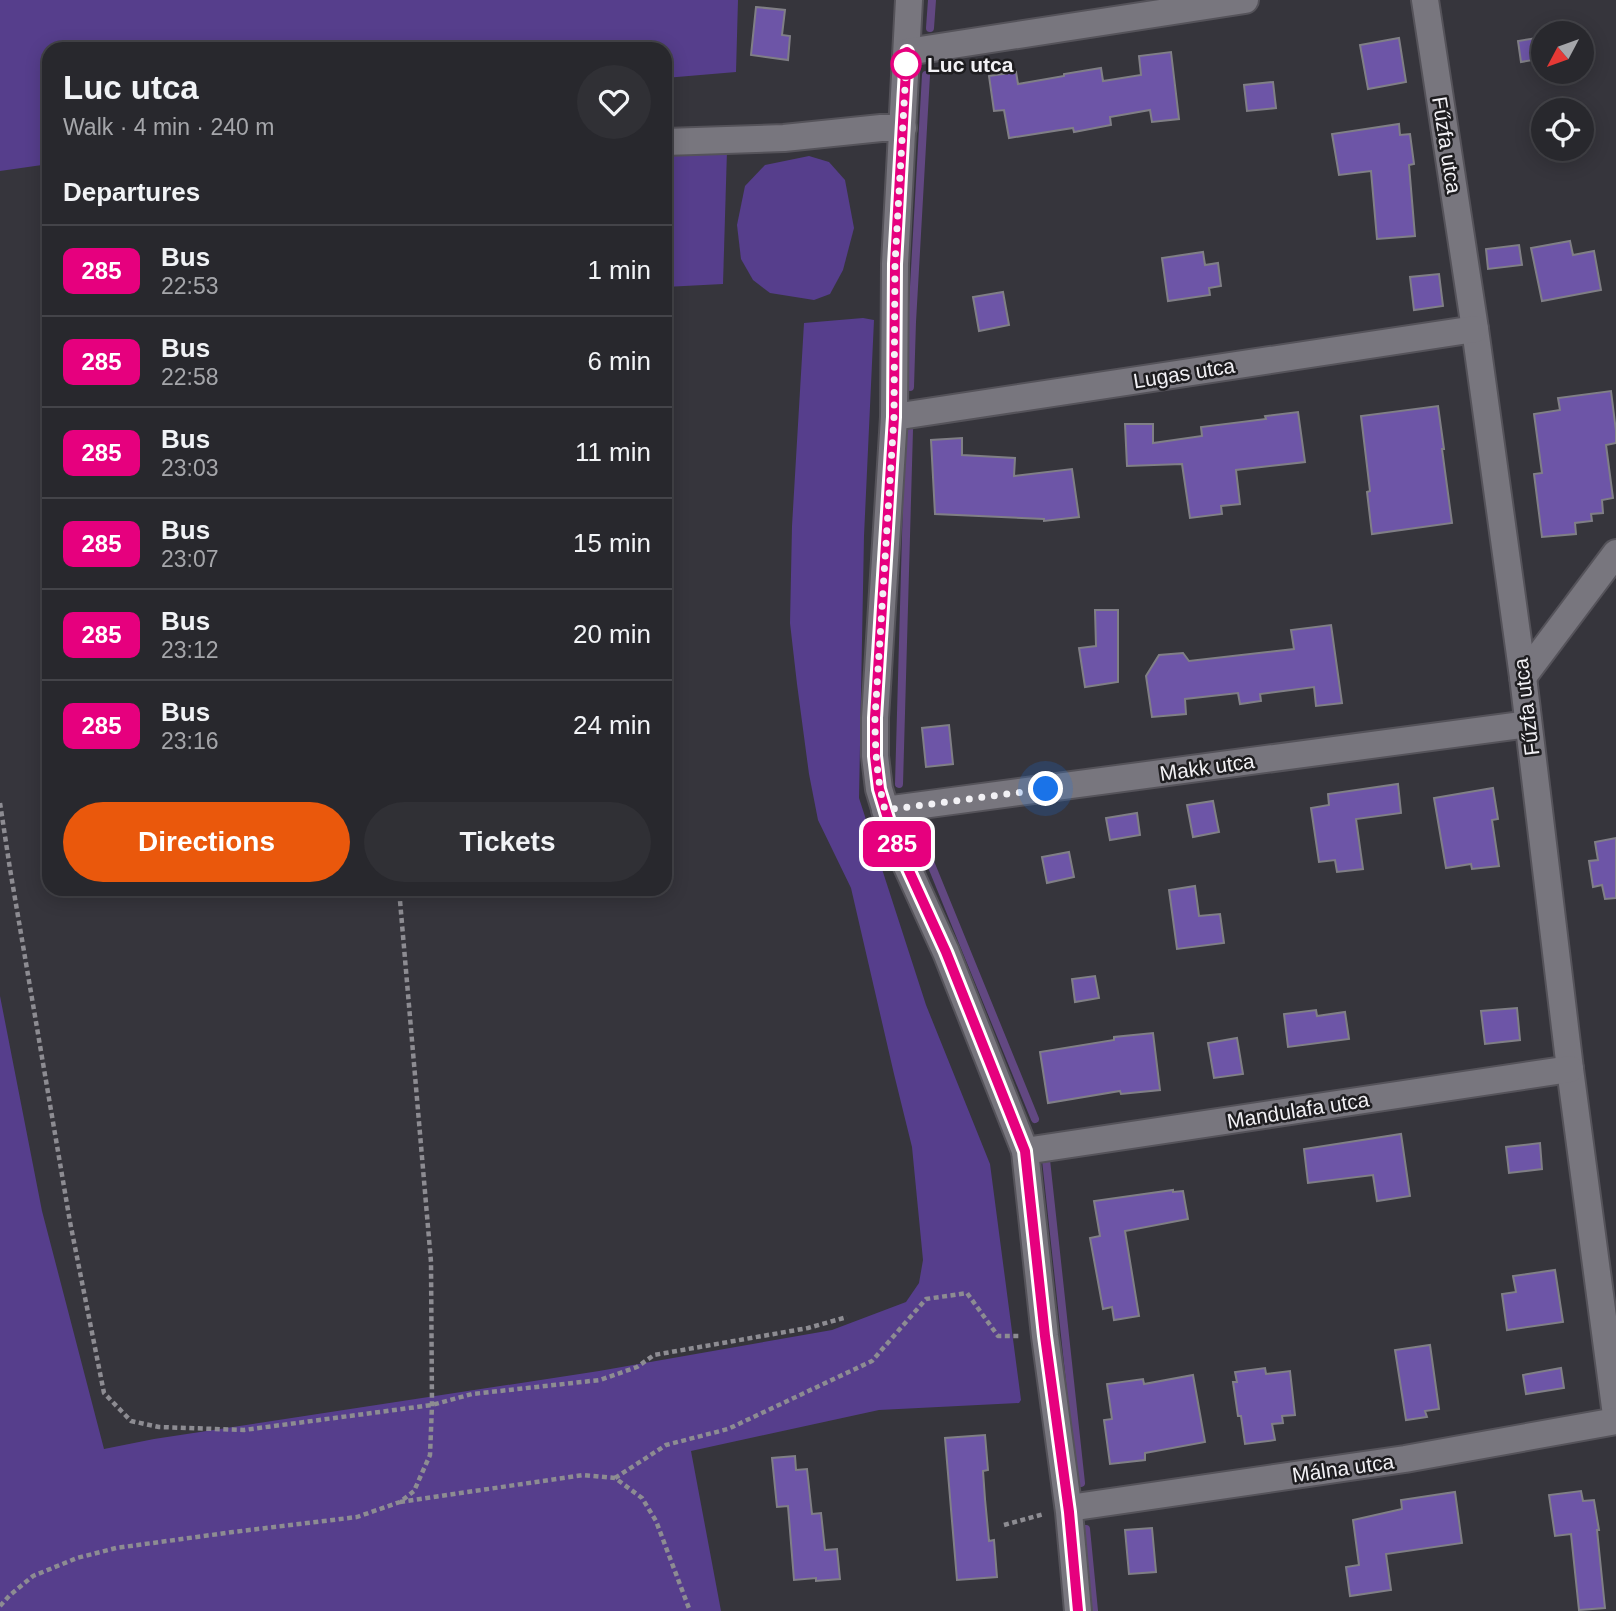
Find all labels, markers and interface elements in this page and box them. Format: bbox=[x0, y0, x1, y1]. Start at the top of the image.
north arrow bbox=[1531, 21, 1594, 84]
map controls bbox=[1531, 21, 1594, 161]
marker: Luc utca bbox=[891, 49, 921, 79]
place label: Luc utca bbox=[927, 53, 1014, 76]
button: heart bbox=[577, 65, 651, 139]
text: Luc utca bbox=[63, 69, 199, 106]
street label: Fűzfa utca bbox=[1428, 95, 1466, 196]
button: locate bbox=[1531, 98, 1594, 161]
text: Walk · 4 min · 240 m bbox=[63, 114, 274, 140]
text: Departures bbox=[63, 177, 200, 207]
text: Bus bbox=[161, 242, 210, 272]
text: 1 min bbox=[587, 255, 651, 285]
text: 285 bbox=[81, 257, 122, 284]
text: 22:53 bbox=[161, 273, 219, 299]
text: Bus bbox=[161, 333, 210, 363]
text: 6 min bbox=[587, 346, 651, 376]
text: 285 bbox=[81, 348, 122, 375]
street label: Lugas utca bbox=[1131, 354, 1237, 392]
text: 22:58 bbox=[161, 364, 219, 390]
text: Bus bbox=[161, 424, 210, 454]
text: 11 min bbox=[575, 437, 651, 467]
text: 285 bbox=[81, 439, 122, 466]
text: 23:03 bbox=[161, 455, 219, 481]
text: Bus bbox=[161, 515, 210, 545]
text: 15 min bbox=[573, 528, 651, 558]
text: 285 bbox=[81, 530, 122, 557]
text: 23:07 bbox=[161, 546, 219, 572]
text: Bus bbox=[161, 606, 210, 636]
text: 20 min bbox=[573, 619, 651, 649]
text: 285 bbox=[81, 621, 122, 648]
text: 23:12 bbox=[161, 637, 219, 663]
street label: Fűzfa utca bbox=[1509, 657, 1543, 757]
text: Bus bbox=[161, 697, 210, 727]
text: 24 min bbox=[573, 710, 651, 740]
text: 285 bbox=[81, 712, 122, 739]
text: 23:16 bbox=[161, 728, 219, 754]
street label: Makk utca bbox=[1158, 749, 1256, 785]
your location bbox=[1028, 771, 1063, 806]
button: Directions bbox=[63, 802, 350, 882]
button: Tickets bbox=[364, 802, 651, 882]
line badge: 285 bbox=[857, 821, 937, 867]
text: 285 bbox=[877, 830, 917, 857]
street label: Mandulafa utca bbox=[1225, 1087, 1371, 1133]
street label: Málna utca bbox=[1291, 1449, 1396, 1487]

